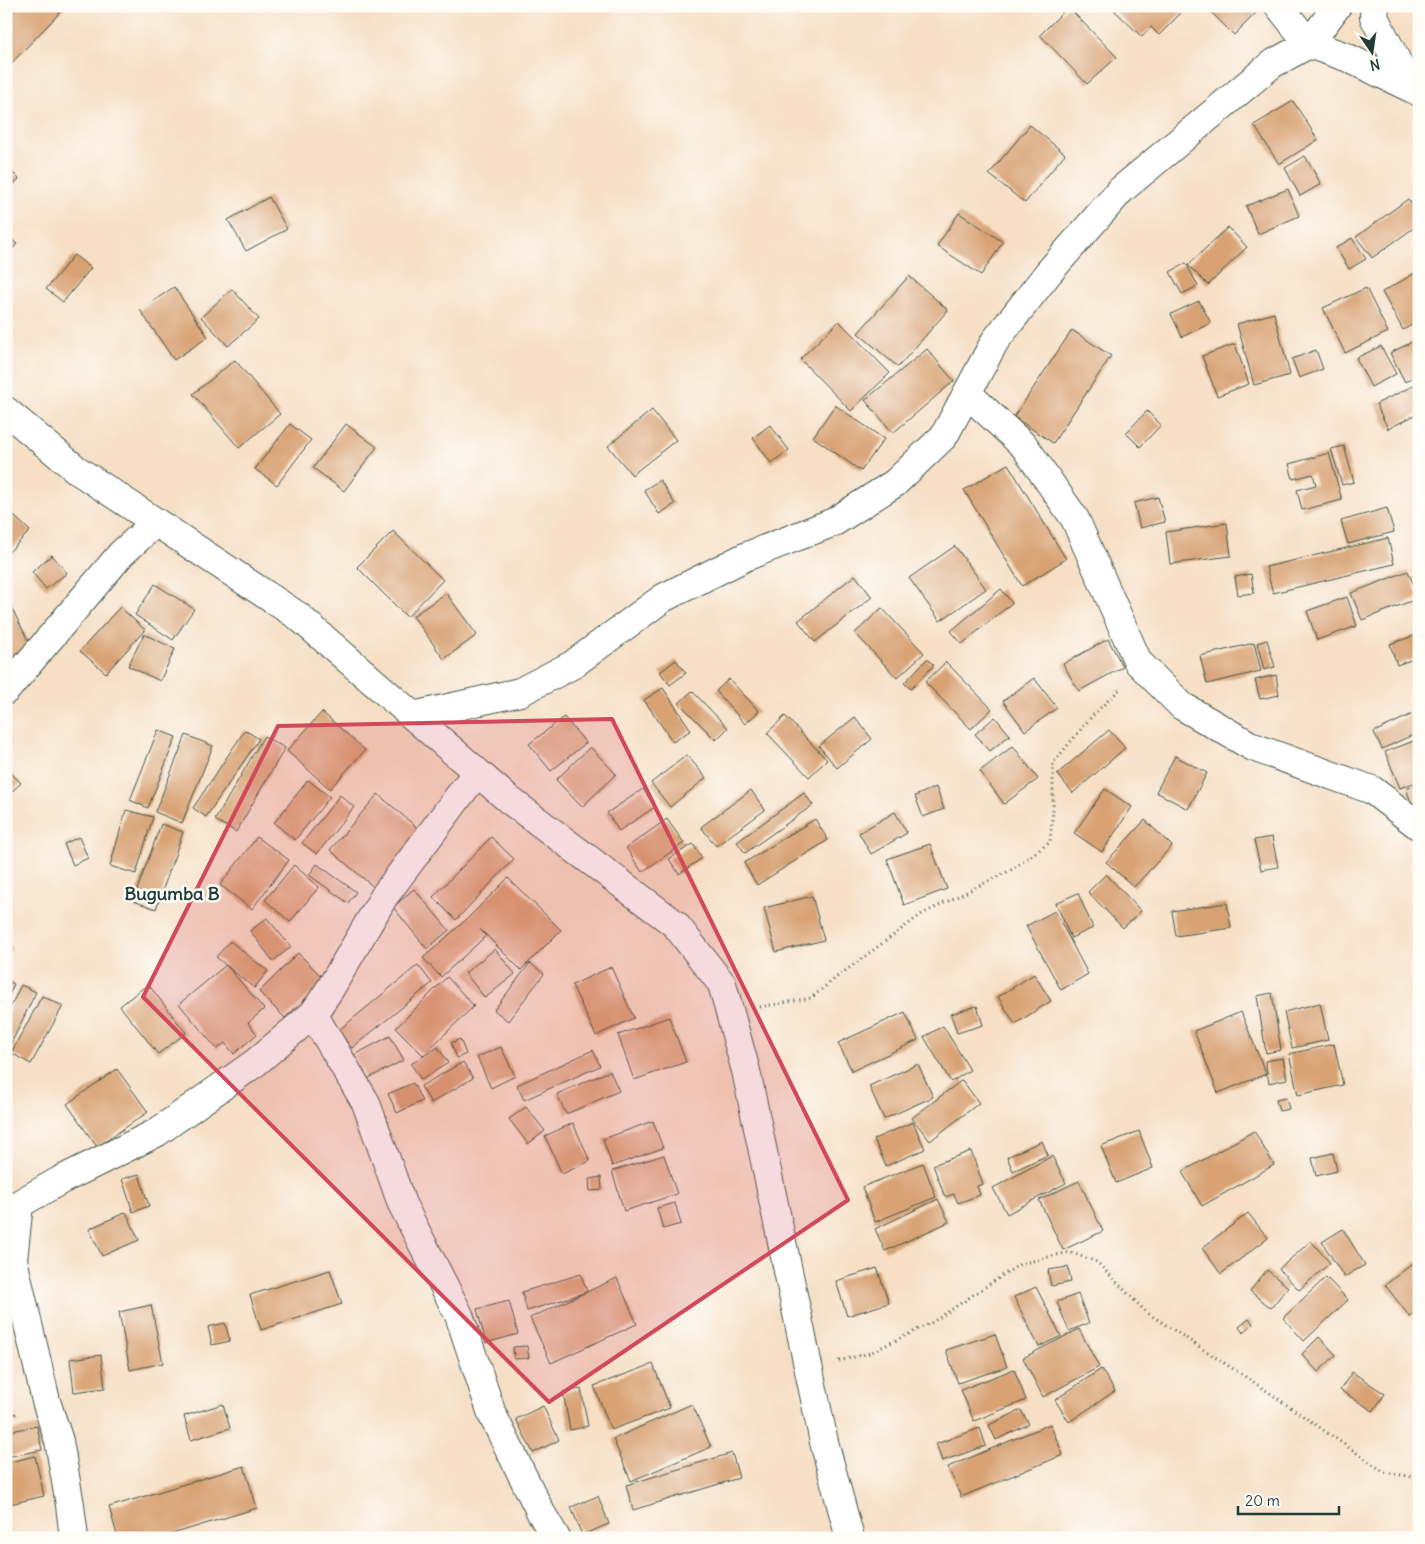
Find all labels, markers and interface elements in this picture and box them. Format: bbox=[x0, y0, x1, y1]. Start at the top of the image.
north arrow bbox=[1348, 28, 1398, 78]
text: N bbox=[1368, 55, 1382, 75]
district label: Bugumba B bbox=[125, 882, 220, 905]
scale bar bbox=[1238, 1484, 1339, 1516]
text: 20 m bbox=[1245, 1491, 1280, 1510]

